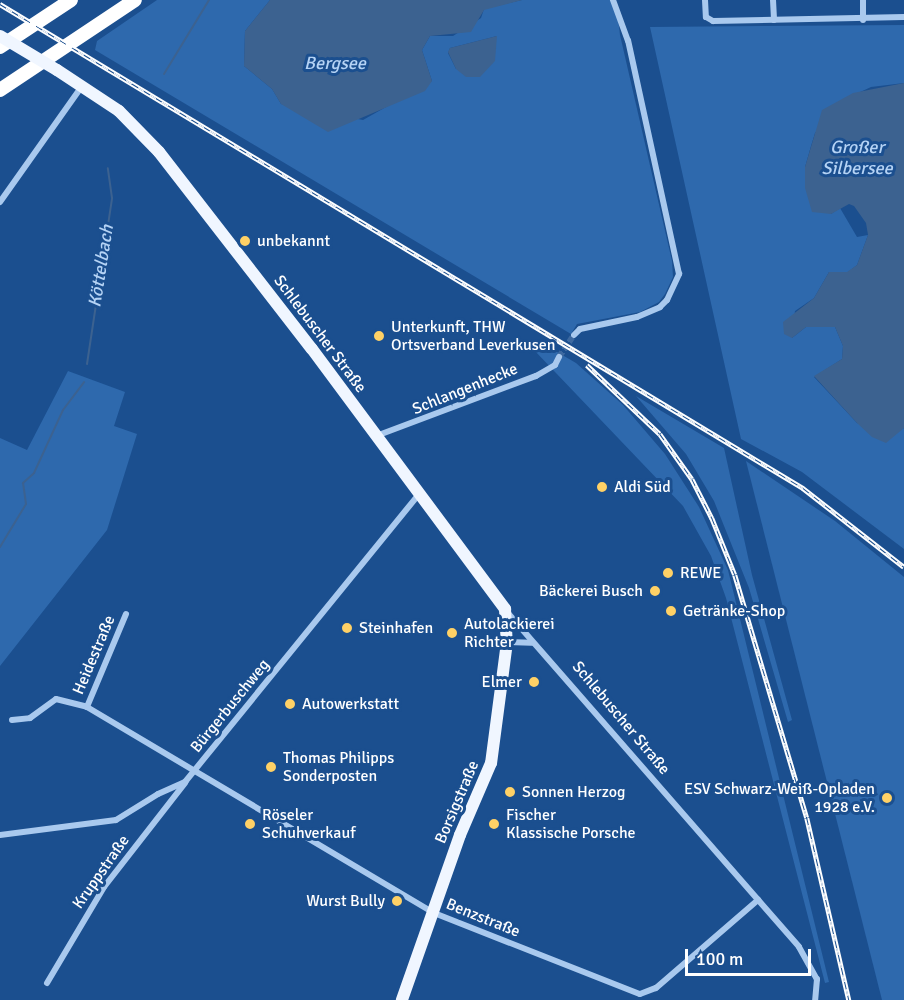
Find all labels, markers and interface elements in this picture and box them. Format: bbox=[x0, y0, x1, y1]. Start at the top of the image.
water label: Bergsee bbox=[304, 52, 366, 74]
water label: Großer Silbersee bbox=[821, 137, 893, 180]
water label: Köttelbach bbox=[84, 223, 118, 309]
place label: unbekannt bbox=[257, 231, 330, 251]
marker: unbekannt bbox=[238, 234, 252, 248]
street label: Schlebuscher Straße bbox=[270, 272, 370, 396]
place label: Unterkunft, THW Ortsverband Leverkusen bbox=[391, 317, 556, 355]
marker: Unterkunft, THW Ortsverband Leverkusen bbox=[372, 329, 386, 343]
street label: Schlangenhecke bbox=[410, 359, 520, 419]
place label: Aldi Süd bbox=[614, 477, 671, 497]
marker: Aldi Süd bbox=[595, 480, 609, 494]
place label: REWE bbox=[680, 563, 721, 583]
marker: REWE bbox=[661, 566, 675, 580]
place label: Bäckerei Busch bbox=[539, 581, 643, 601]
marker: Bäckerei Busch bbox=[648, 584, 662, 598]
place label: Getränke-Shop bbox=[683, 601, 785, 621]
marker: Getränke-Shop bbox=[664, 604, 678, 618]
street label: Heidestraße bbox=[69, 613, 119, 697]
place label: Autolackierei Richter bbox=[464, 614, 555, 652]
place label: Steinhafen bbox=[359, 618, 433, 638]
marker: Steinhafen bbox=[340, 621, 354, 635]
marker: Autolackierei Richter bbox=[445, 626, 459, 640]
street label: Bürgerbuschweg bbox=[187, 655, 273, 757]
street label: Schlebuscher Straße bbox=[568, 657, 674, 779]
place label: Elmer bbox=[482, 672, 522, 692]
marker: Elmer bbox=[527, 675, 541, 689]
place label: Autowerkstatt bbox=[302, 694, 399, 714]
marker: Autowerkstatt bbox=[283, 697, 297, 711]
place label: Thomas Philipps Sonderposten bbox=[283, 748, 394, 786]
street label: Borsigstraße bbox=[431, 758, 483, 846]
marker: Thomas Philipps Sonderposten bbox=[264, 760, 278, 774]
place label: ESV Schwarz-Weiß-Opladen 1928 e.V. bbox=[684, 779, 875, 817]
place label: Sonnen Herzog bbox=[522, 782, 625, 802]
marker: Sonnen Herzog bbox=[503, 785, 517, 799]
marker: ESV Schwarz-Weiß-Opladen 1928 e.V. bbox=[880, 791, 894, 805]
place label: Röseler Schuhverkauf bbox=[262, 805, 356, 843]
place label: Fischer Klassische Porsche bbox=[506, 805, 636, 843]
marker: Röseler Schuhverkauf bbox=[243, 817, 257, 831]
marker: Fischer Klassische Porsche bbox=[487, 817, 501, 831]
street label: Kruppstraße bbox=[69, 831, 133, 913]
place label: Wurst Bully bbox=[306, 891, 385, 911]
marker: Wurst Bully bbox=[390, 894, 404, 908]
street label: Benzstraße bbox=[443, 894, 523, 942]
scale bar bbox=[688, 937, 814, 975]
text: 100 m bbox=[696, 948, 743, 970]

